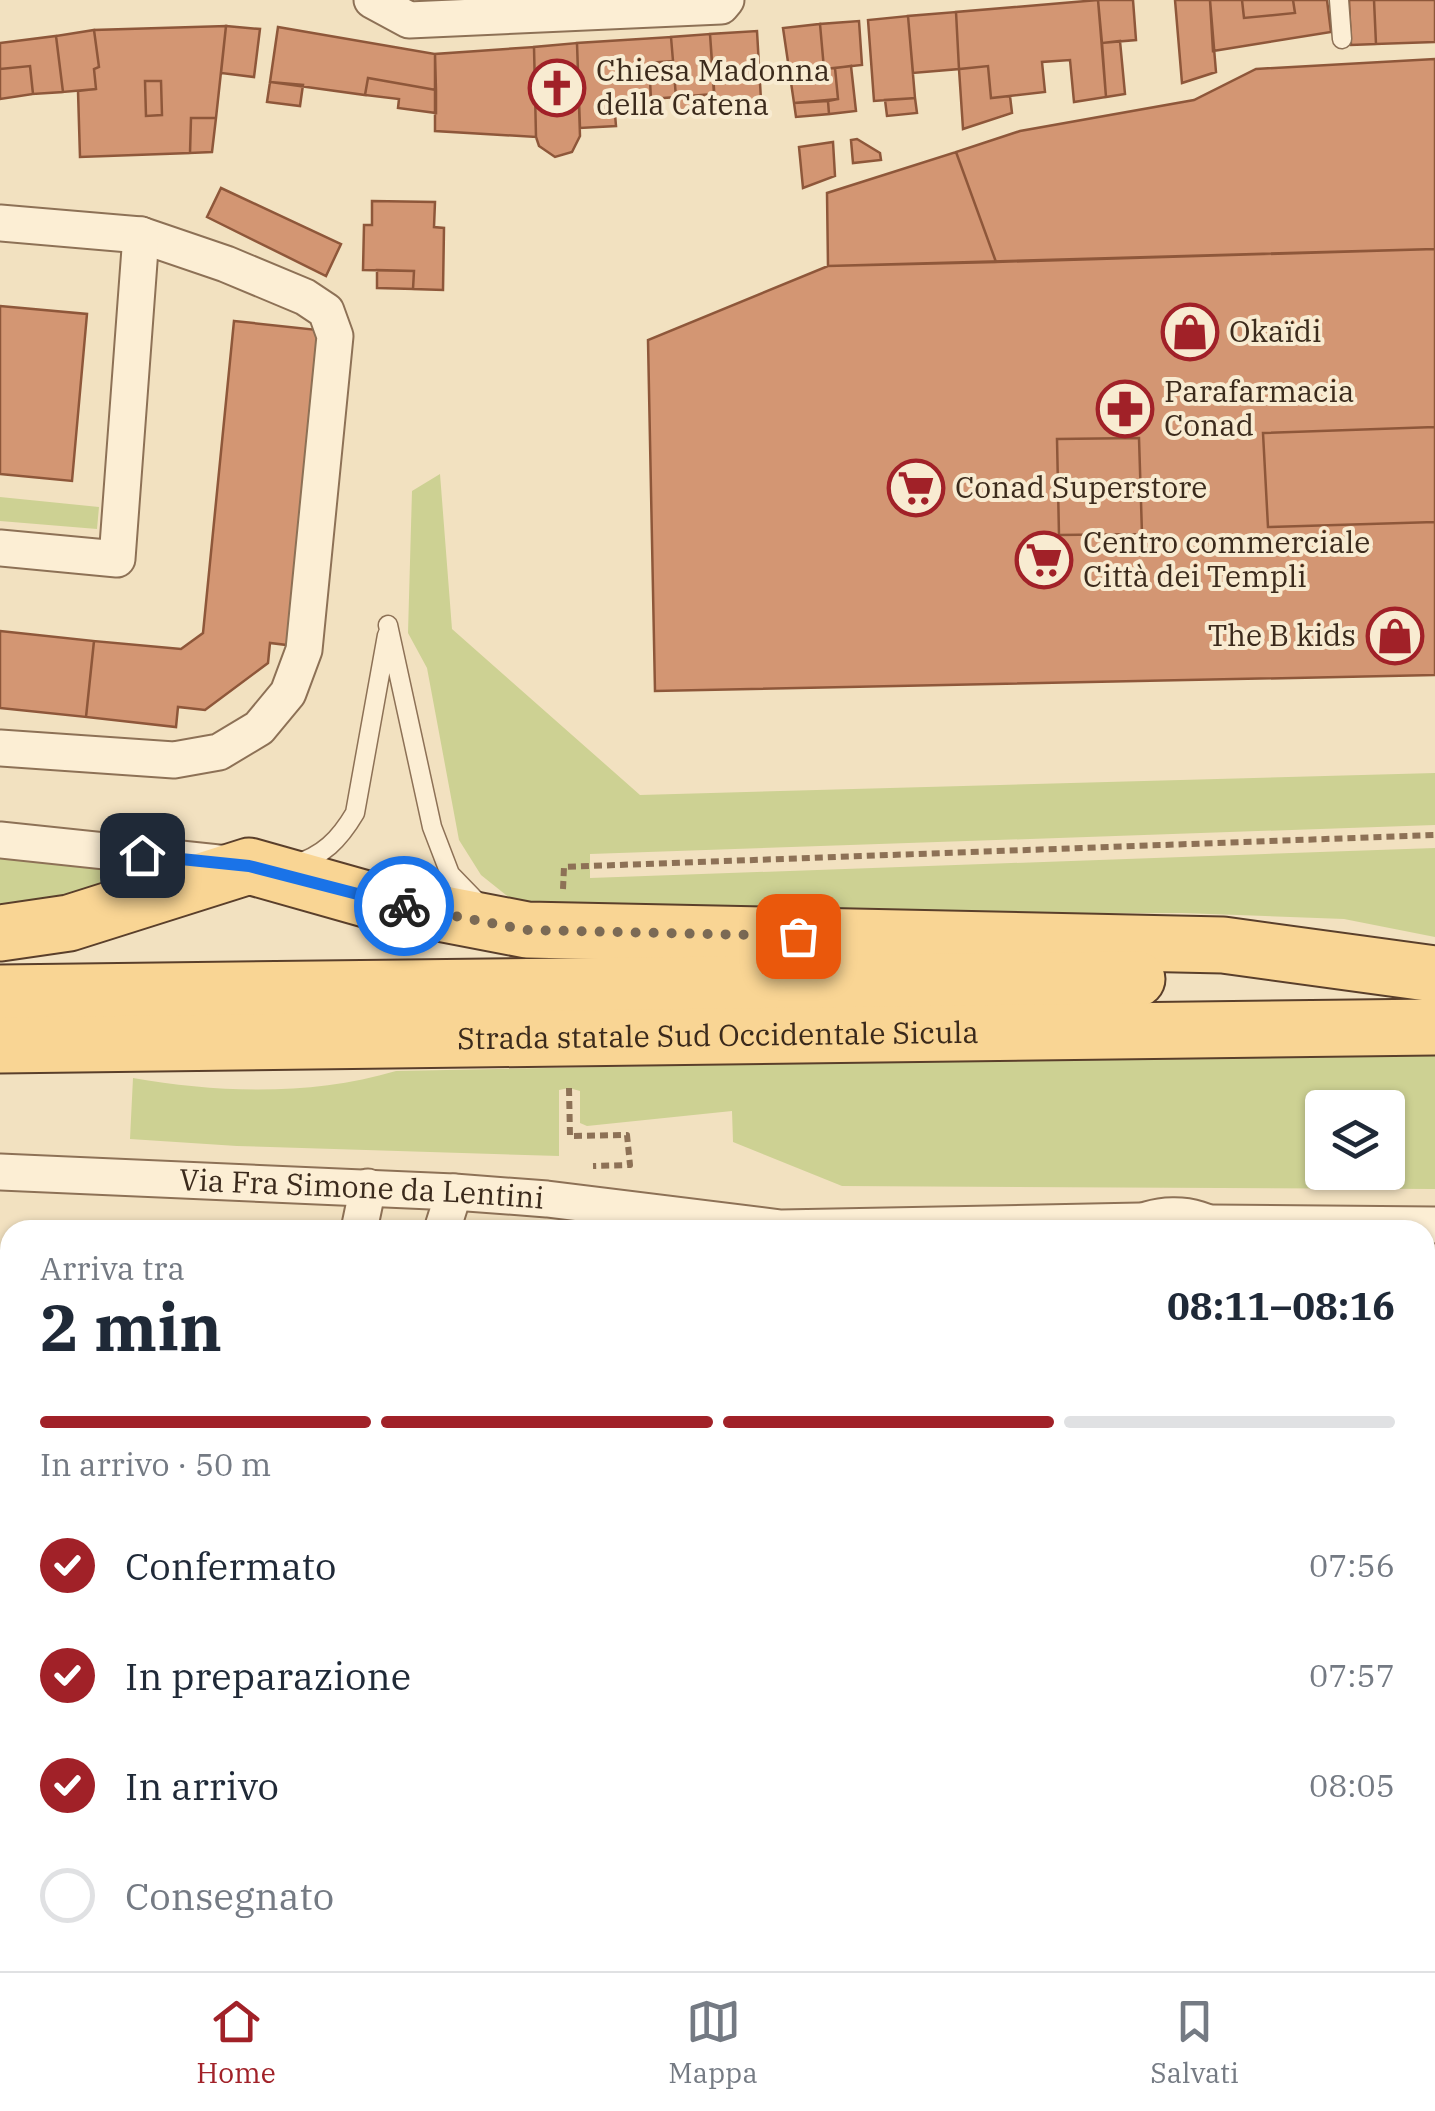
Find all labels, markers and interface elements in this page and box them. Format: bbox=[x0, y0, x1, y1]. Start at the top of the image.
place label: Chiesa Madonna della Catena bbox=[596, 50, 830, 123]
church icon: Chiesa Madonna della Catena bbox=[527, 58, 587, 118]
shop icon: Okaïdi bbox=[1160, 302, 1220, 362]
place label: Okaïdi bbox=[1229, 311, 1322, 350]
place label: Parafarmacia Conad bbox=[1164, 371, 1354, 444]
pharmacy icon: Parafarmacia Conad bbox=[1095, 379, 1155, 439]
supermarket icon: Conad Superstore bbox=[886, 458, 946, 518]
place label: Conad Superstore bbox=[955, 467, 1207, 506]
place label: Centro commerciale Città dei Templi bbox=[1083, 522, 1370, 595]
supermarket icon: Centro commerciale Città dei Templi bbox=[1014, 530, 1074, 590]
shop icon: The B kids bbox=[1365, 606, 1425, 666]
place label: The B kids bbox=[1208, 615, 1356, 654]
pin bbox=[100, 813, 185, 898]
icon: home bbox=[115, 828, 170, 883]
courier bbox=[354, 856, 454, 956]
icon: bike bbox=[377, 879, 432, 934]
pin bbox=[756, 894, 841, 979]
icon: bag bbox=[771, 909, 826, 964]
street label: Strada statale Sud Occidentale Sicula bbox=[457, 1012, 979, 1057]
map controls bbox=[1305, 1090, 1405, 1190]
button: layers bbox=[1305, 1090, 1405, 1190]
street label: Via Fra Simone da Lentini bbox=[179, 1159, 545, 1217]
text: Arriva tra bbox=[40, 1247, 185, 1289]
text: 08:11–08:16 bbox=[1167, 1281, 1395, 1330]
text: 2 min bbox=[40, 1284, 222, 1369]
text: In arrivo · 50 m bbox=[40, 1443, 271, 1485]
icon: check bbox=[40, 1538, 95, 1593]
text: Confermato bbox=[125, 1541, 336, 1590]
text: 07:56 bbox=[1309, 1544, 1395, 1586]
icon: check bbox=[40, 1648, 95, 1703]
text: In preparazione bbox=[125, 1651, 411, 1700]
text: 07:57 bbox=[1309, 1654, 1395, 1696]
icon: check bbox=[40, 1758, 95, 1813]
text: In arrivo bbox=[125, 1761, 279, 1810]
text: 08:05 bbox=[1309, 1764, 1395, 1806]
text: Consegnato bbox=[125, 1871, 334, 1920]
tab: Home bbox=[196, 1994, 276, 2091]
tab: Mappa bbox=[668, 1994, 758, 2091]
tab: Salvati bbox=[1150, 1994, 1239, 2091]

